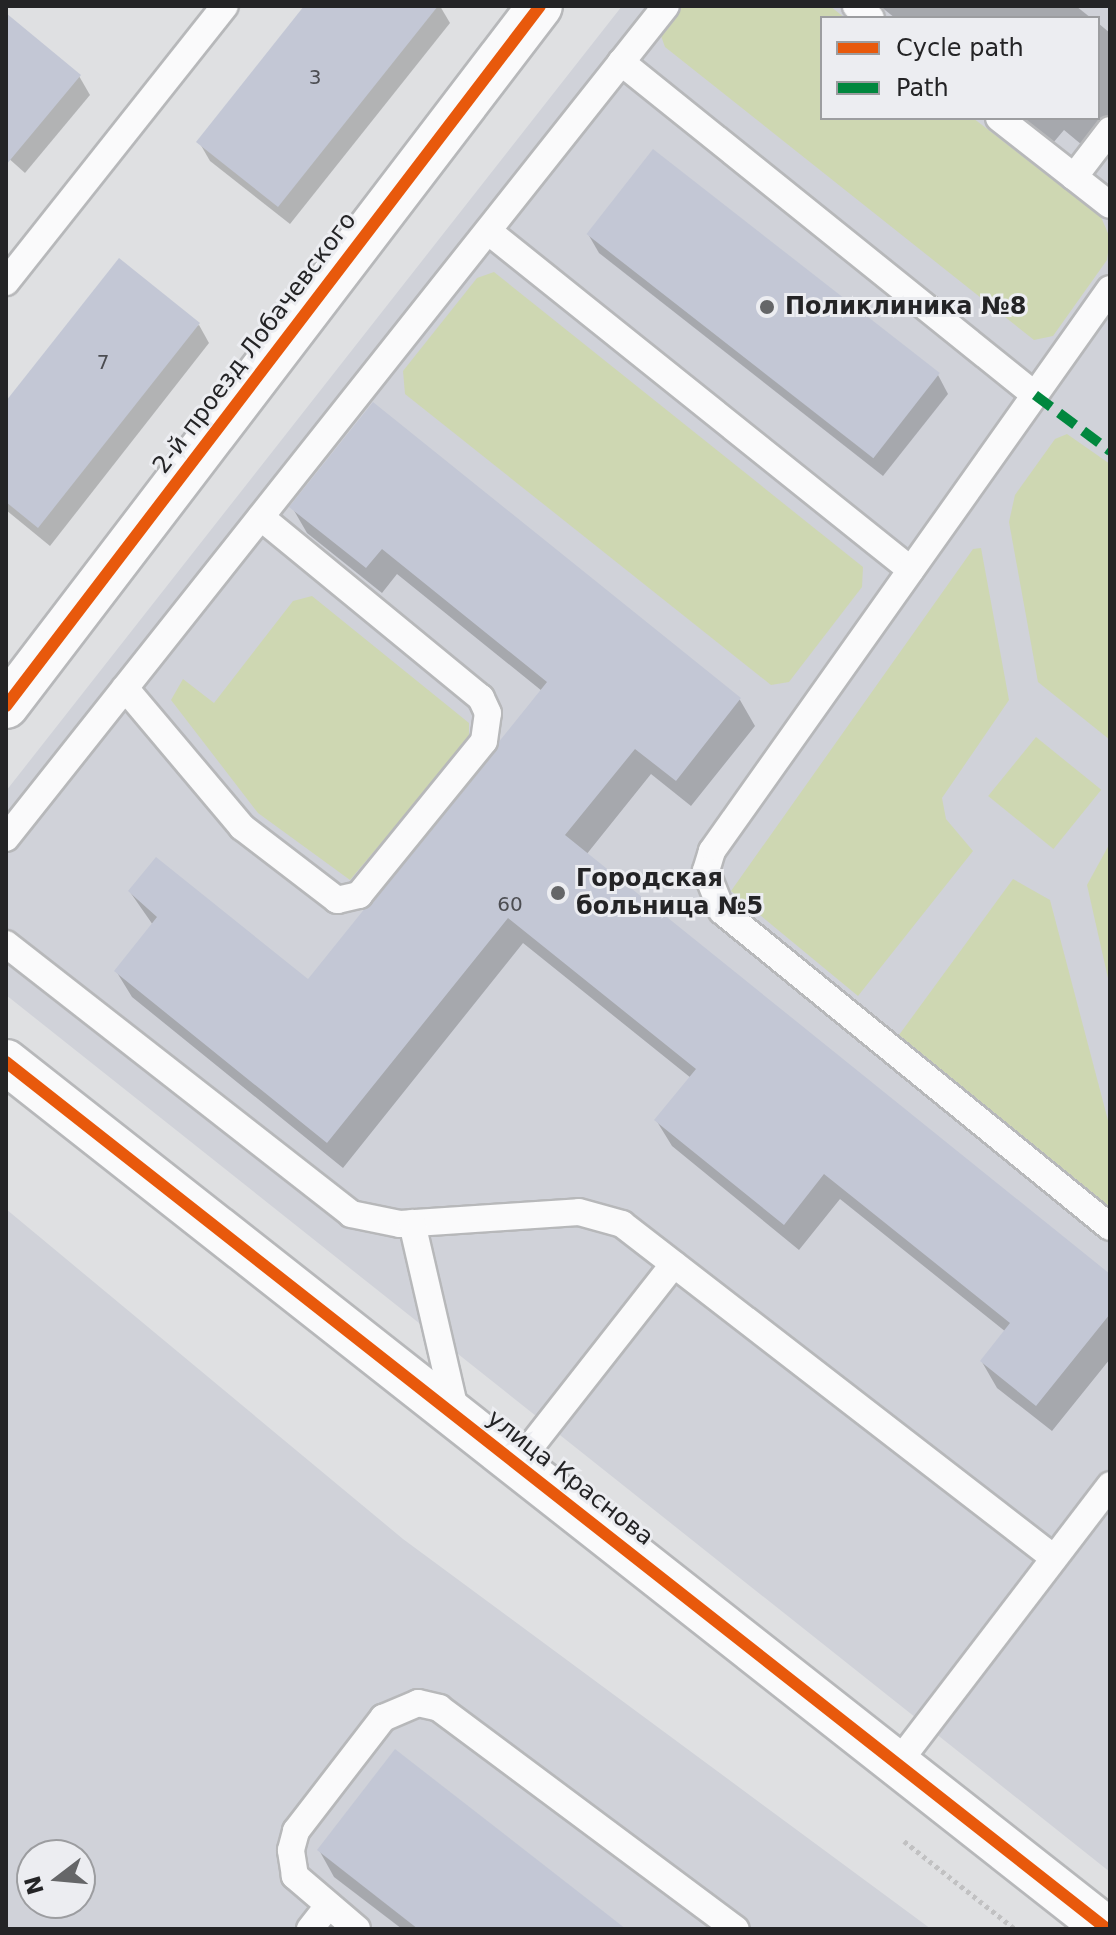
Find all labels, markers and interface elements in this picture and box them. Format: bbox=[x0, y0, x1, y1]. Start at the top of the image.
legend bbox=[820, 16, 1100, 120]
text: Cycle path bbox=[896, 34, 1024, 62]
house number: 3 bbox=[309, 65, 321, 89]
text: Path bbox=[896, 74, 949, 102]
street label: 2-й проезд Лобачевского bbox=[147, 207, 363, 479]
place label: Поликлиника №8 bbox=[785, 293, 1026, 321]
marker: Поликлиника №8 bbox=[756, 296, 778, 318]
house number: 7 bbox=[97, 350, 109, 374]
place label: Городская больница №5 bbox=[576, 865, 763, 921]
marker: Городская больница №5 bbox=[547, 882, 569, 904]
house number: 60 bbox=[497, 892, 523, 916]
street label: улица Краснова bbox=[481, 1404, 659, 1552]
north arrow bbox=[16, 1839, 96, 1919]
text: N bbox=[20, 1873, 49, 1898]

